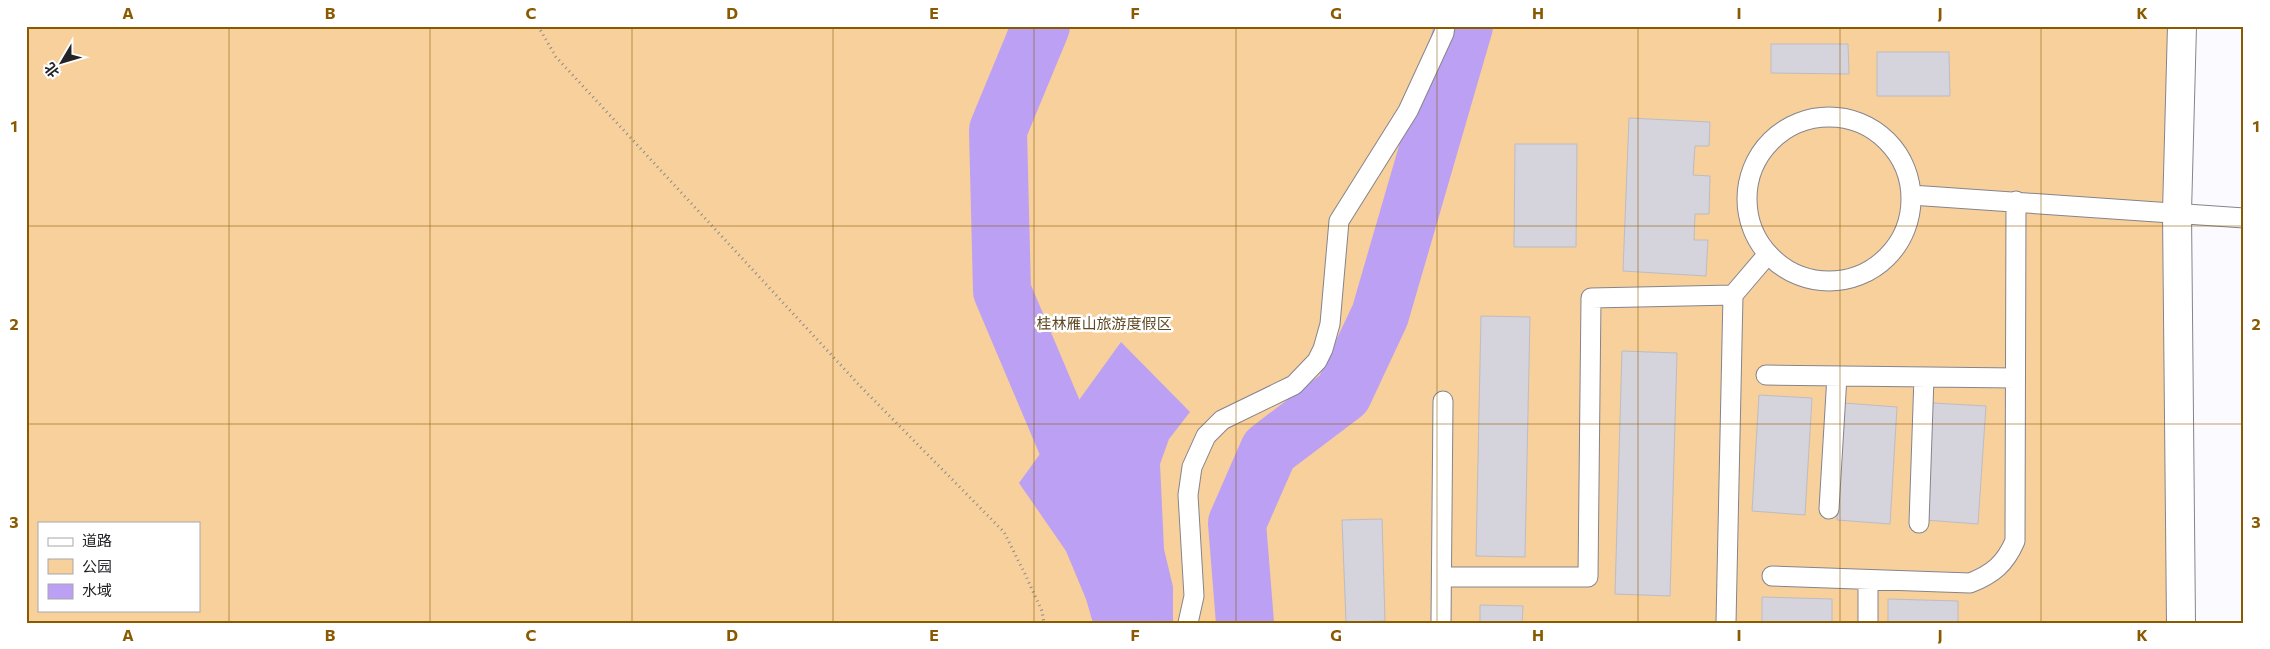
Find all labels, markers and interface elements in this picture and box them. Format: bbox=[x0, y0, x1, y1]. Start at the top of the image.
text: A bbox=[122, 3, 134, 22]
text: B bbox=[325, 3, 336, 22]
text: C bbox=[526, 3, 537, 22]
text: D bbox=[726, 3, 738, 22]
text: E bbox=[929, 3, 939, 22]
text: F bbox=[1130, 3, 1140, 22]
text: G bbox=[1330, 3, 1342, 22]
text: H bbox=[1532, 3, 1544, 22]
text: I bbox=[1736, 3, 1742, 22]
text: J bbox=[1937, 3, 1943, 22]
text: K bbox=[2136, 3, 2148, 22]
north arrow bbox=[38, 38, 88, 88]
text: 北 bbox=[40, 60, 62, 81]
text: 1 bbox=[10, 116, 18, 135]
text: 1 bbox=[2252, 116, 2260, 135]
text: 2 bbox=[9, 314, 19, 333]
park label: 桂林雁山旅游度假区 bbox=[1036, 314, 1172, 332]
text: 2 bbox=[2251, 314, 2261, 333]
text: 3 bbox=[9, 512, 19, 531]
text: 3 bbox=[2251, 512, 2261, 531]
legend bbox=[38, 522, 200, 612]
text: 道路 bbox=[82, 531, 112, 549]
text: 公园 bbox=[82, 557, 112, 575]
text: 水域 bbox=[82, 581, 112, 599]
text: A bbox=[122, 625, 134, 644]
text: B bbox=[325, 625, 336, 644]
text: C bbox=[526, 625, 537, 644]
text: D bbox=[726, 625, 738, 644]
text: E bbox=[929, 625, 939, 644]
text: F bbox=[1130, 625, 1140, 644]
text: G bbox=[1330, 625, 1342, 644]
text: H bbox=[1532, 625, 1544, 644]
text: I bbox=[1736, 625, 1742, 644]
text: J bbox=[1937, 625, 1943, 644]
text: K bbox=[2136, 625, 2148, 644]

